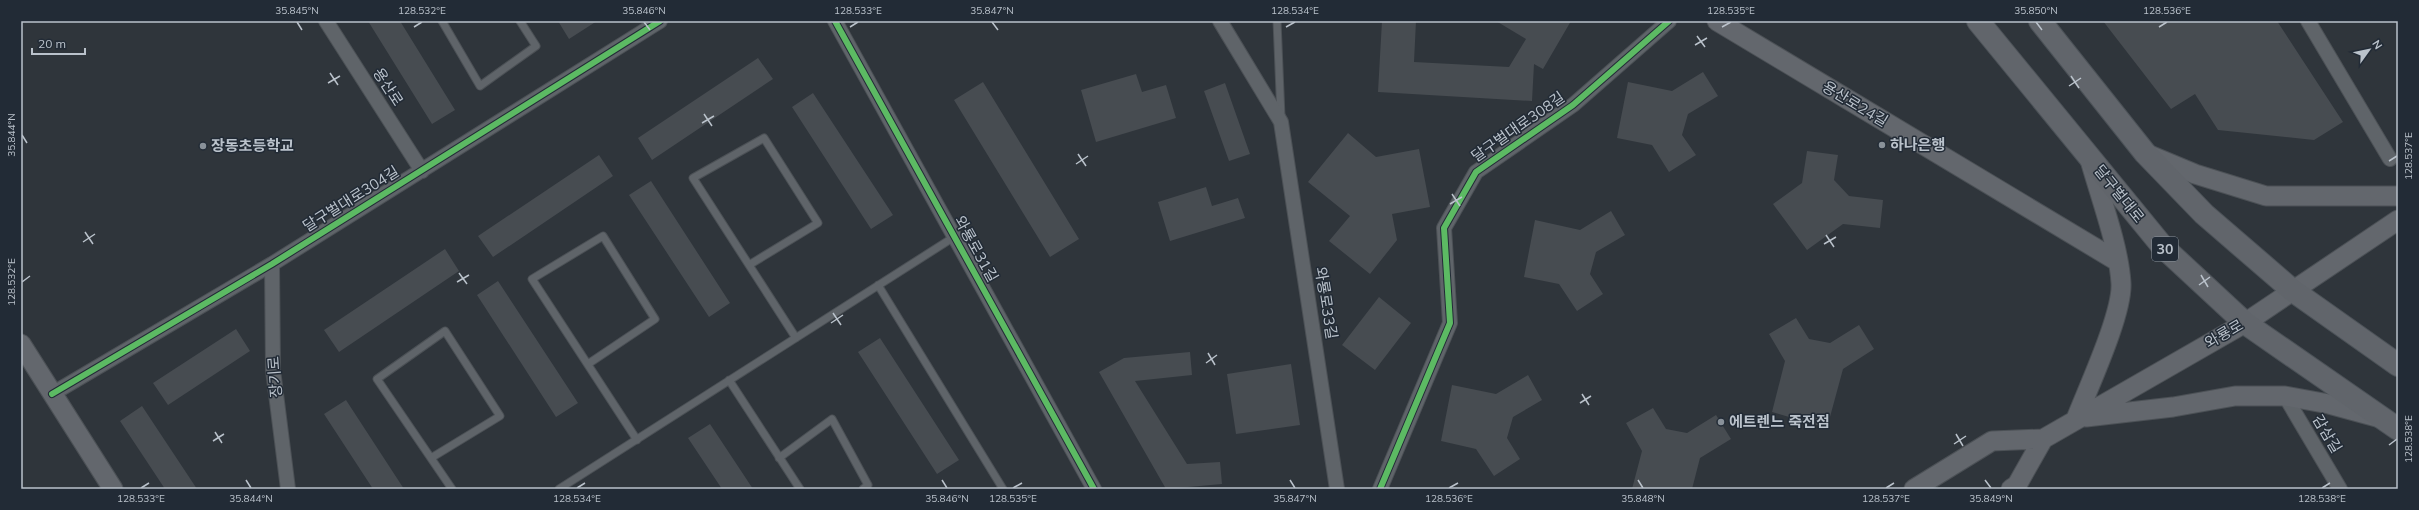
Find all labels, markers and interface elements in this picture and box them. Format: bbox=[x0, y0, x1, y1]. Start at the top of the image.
text: 35.845°N bbox=[275, 4, 319, 17]
text: 128.532°E bbox=[398, 4, 446, 17]
text: 35.846°N bbox=[622, 4, 666, 17]
text: 128.533°E bbox=[834, 4, 882, 17]
text: 35.847°N bbox=[970, 4, 1014, 17]
text: 128.534°E bbox=[1271, 4, 1319, 17]
text: 128.535°E bbox=[1707, 4, 1755, 17]
text: 35.850°N bbox=[2014, 4, 2058, 17]
text: 128.536°E bbox=[2143, 4, 2191, 17]
scale bar bbox=[32, 30, 85, 56]
north arrow bbox=[2349, 30, 2389, 70]
text: 20 m bbox=[38, 36, 66, 51]
text: N bbox=[2369, 37, 2386, 52]
street label: 용산로 bbox=[369, 64, 408, 109]
street label: 용산로24길 bbox=[1819, 77, 1892, 131]
street label: 달구벌대로308길 bbox=[1467, 87, 1568, 166]
text: 35.844°N bbox=[5, 113, 18, 157]
text: 128.537°E bbox=[2402, 132, 2415, 180]
place label: 하나은행 bbox=[1890, 135, 1945, 154]
place label: 장동초등학교 bbox=[211, 136, 294, 155]
marker: 하나은행 bbox=[1877, 140, 1887, 150]
marker: 장동초등학교 bbox=[198, 141, 208, 151]
street label: 달구벌대로304길 bbox=[299, 161, 402, 236]
street label: 달구벌대로 bbox=[2090, 161, 2148, 226]
street label: 와룡로31길 bbox=[950, 212, 1002, 285]
road number: 30 bbox=[2152, 237, 2178, 261]
text: 128.532°E bbox=[5, 258, 18, 306]
street label: 와룡로33길 bbox=[1311, 265, 1342, 341]
street label: 와룡로 bbox=[2201, 315, 2246, 352]
street label: 장기로 bbox=[264, 356, 285, 398]
street label: 감삼길 bbox=[2309, 411, 2346, 456]
place label: 에트렌느 죽전점 bbox=[1729, 412, 1830, 431]
text: 128.538°E bbox=[2402, 415, 2415, 463]
marker: 에트렌느 죽전점 bbox=[1716, 417, 1726, 427]
text: 128.533°E bbox=[117, 492, 165, 505]
text: 35.844°N bbox=[229, 492, 273, 505]
text: 128.534°E bbox=[553, 492, 601, 505]
text: 35.846°N bbox=[925, 492, 969, 505]
text: 128.535°E bbox=[989, 492, 1037, 505]
text: 35.847°N bbox=[1273, 492, 1317, 505]
text: 128.536°E bbox=[1425, 492, 1473, 505]
text: 35.848°N bbox=[1621, 492, 1665, 505]
text: 128.537°E bbox=[1862, 492, 1910, 505]
text: 35.849°N bbox=[1969, 492, 2013, 505]
text: 128.538°E bbox=[2298, 492, 2346, 505]

